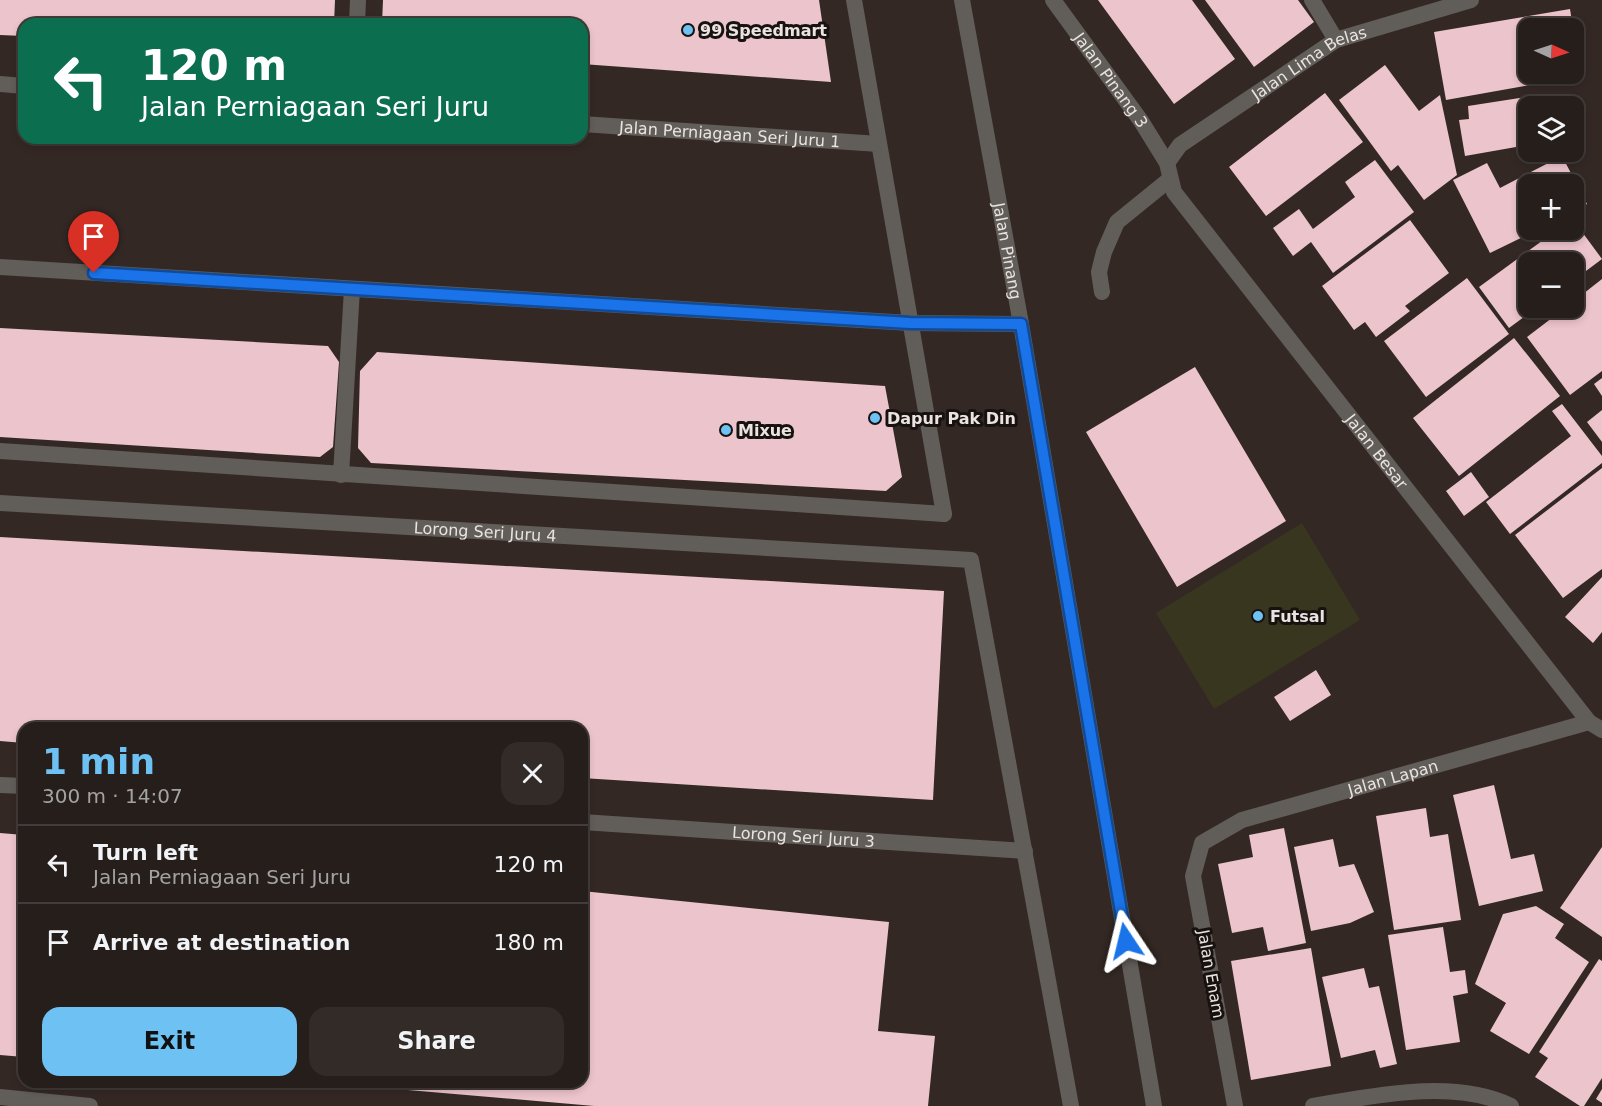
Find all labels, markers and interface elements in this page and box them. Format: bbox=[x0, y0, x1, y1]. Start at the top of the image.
north arrow bbox=[1518, 18, 1584, 84]
map controls bbox=[1518, 18, 1584, 318]
place label: 99 Speedmart bbox=[700, 21, 827, 40]
street label: Jalan Lima Belas bbox=[1247, 22, 1369, 104]
marker: 99 Speedmart bbox=[681, 23, 695, 37]
street label: Jalan Pinang 3 bbox=[1070, 28, 1152, 131]
text: 120 m bbox=[141, 41, 287, 90]
icon: left bbox=[42, 42, 120, 120]
text: Jalan Perniagaan Seri Juru bbox=[141, 91, 489, 122]
button: layers bbox=[1518, 96, 1584, 162]
street label: Jalan Perniagaan Seri Juru 1 bbox=[617, 117, 841, 151]
button: + bbox=[1518, 174, 1584, 240]
street label: Jalan Pinang bbox=[989, 200, 1026, 301]
pin bbox=[68, 211, 119, 273]
icon: arrive bbox=[77, 220, 110, 253]
button: − bbox=[1518, 252, 1584, 318]
place label: Dapur Pak Din bbox=[887, 409, 1016, 428]
street label: Jalan Besar bbox=[1341, 409, 1412, 493]
marker: Dapur Pak Din bbox=[868, 411, 882, 425]
place label: Mixue bbox=[738, 421, 792, 440]
marker: Mixue bbox=[719, 423, 733, 437]
street label: Lorong Seri Juru 4 bbox=[413, 518, 557, 545]
place label: Futsal bbox=[1270, 607, 1325, 626]
marker: Futsal bbox=[1251, 609, 1265, 623]
text: 1 min bbox=[42, 741, 155, 782]
button: close bbox=[501, 742, 564, 805]
street label: Jalan Lapan bbox=[1345, 756, 1440, 799]
text: 300 m · 14:07 bbox=[42, 784, 183, 808]
street label: Lorong Seri Juru 3 bbox=[732, 822, 875, 851]
text: Turn left bbox=[93, 840, 198, 865]
icon: left bbox=[42, 848, 75, 881]
text: 120 m bbox=[494, 852, 564, 877]
text: Jalan Perniagaan Seri Juru bbox=[93, 865, 351, 889]
position arrow bbox=[1094, 909, 1158, 973]
icon: arrive bbox=[42, 926, 75, 959]
street label: Jalan Enam bbox=[1194, 927, 1228, 1020]
text: Arrive at destination bbox=[93, 930, 350, 955]
text: 180 m bbox=[494, 930, 564, 955]
button: Exit bbox=[42, 1007, 297, 1076]
button: Share bbox=[309, 1007, 564, 1076]

